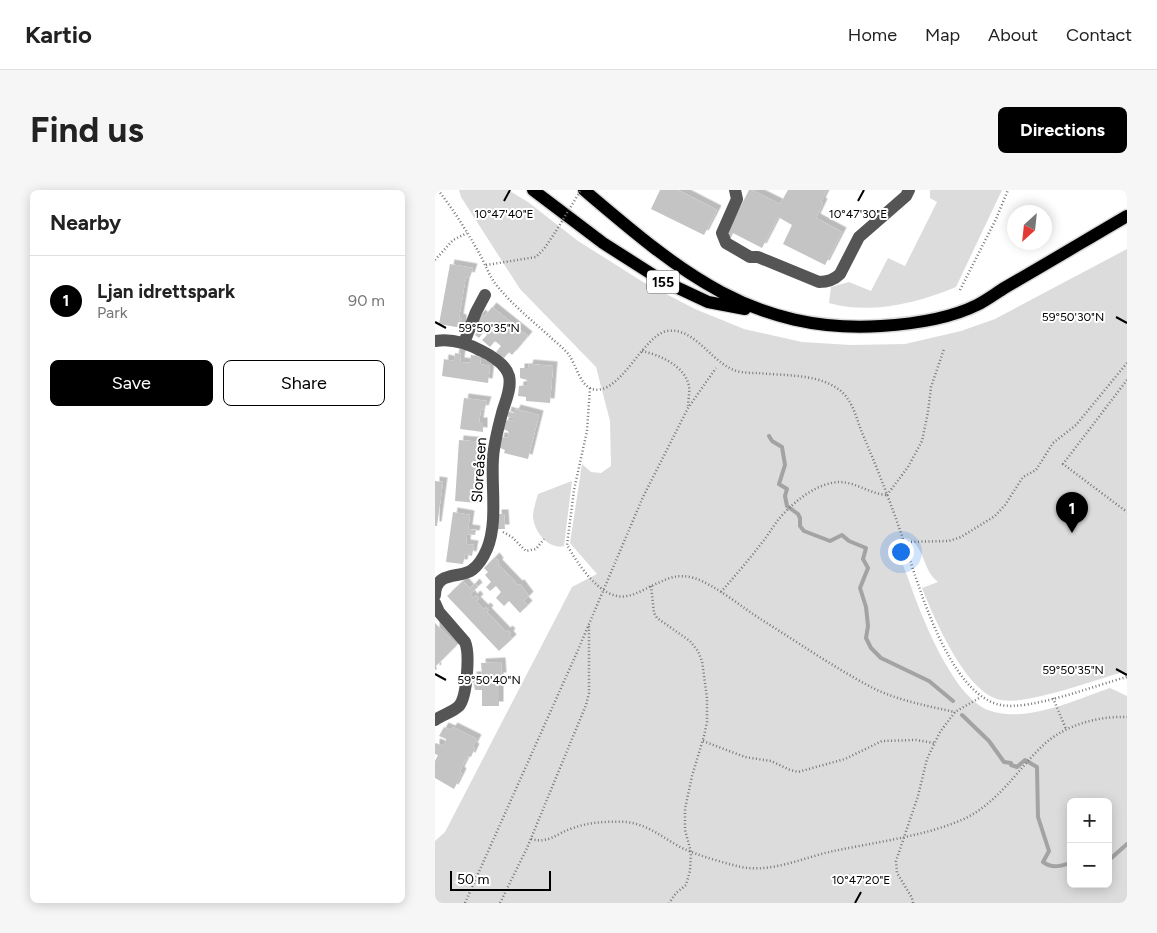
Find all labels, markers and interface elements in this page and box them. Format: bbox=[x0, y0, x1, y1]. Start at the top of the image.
text: Kartio bbox=[25, 20, 92, 49]
text: Home bbox=[848, 24, 897, 46]
text: Map bbox=[925, 24, 960, 46]
text: About bbox=[988, 24, 1038, 46]
text: Contact bbox=[1066, 24, 1132, 46]
button: Directions bbox=[998, 107, 1127, 153]
text: Find us bbox=[30, 109, 144, 151]
north arrow bbox=[1007, 205, 1052, 250]
text: 10°47'40"E bbox=[474, 207, 534, 221]
text: 10°47'30"E bbox=[829, 207, 887, 221]
text: Nearby bbox=[50, 210, 121, 235]
road number: 155 bbox=[647, 270, 679, 294]
text: Ljan idrettspark bbox=[97, 280, 235, 303]
text: 1 bbox=[63, 291, 69, 310]
text: 90 m bbox=[348, 291, 385, 310]
text: Park bbox=[97, 303, 127, 322]
text: 59°50'30"N bbox=[1042, 310, 1104, 324]
text: 59°50'35"N bbox=[458, 321, 520, 335]
button: Save bbox=[50, 360, 213, 406]
button: Share bbox=[223, 360, 385, 406]
street label: Sloreåsen bbox=[468, 437, 490, 503]
pin: 1 bbox=[1056, 492, 1088, 533]
your location bbox=[888, 539, 914, 565]
text: 59°50'35"N bbox=[1042, 663, 1104, 677]
text: 59°50'40"N bbox=[457, 673, 521, 687]
map controls bbox=[1067, 798, 1112, 888]
button: + bbox=[1067, 798, 1112, 843]
button: − bbox=[1067, 843, 1112, 888]
scale bar bbox=[450, 868, 551, 891]
text: 50 m bbox=[457, 871, 489, 888]
text: 10°47'20"E bbox=[832, 873, 890, 887]

